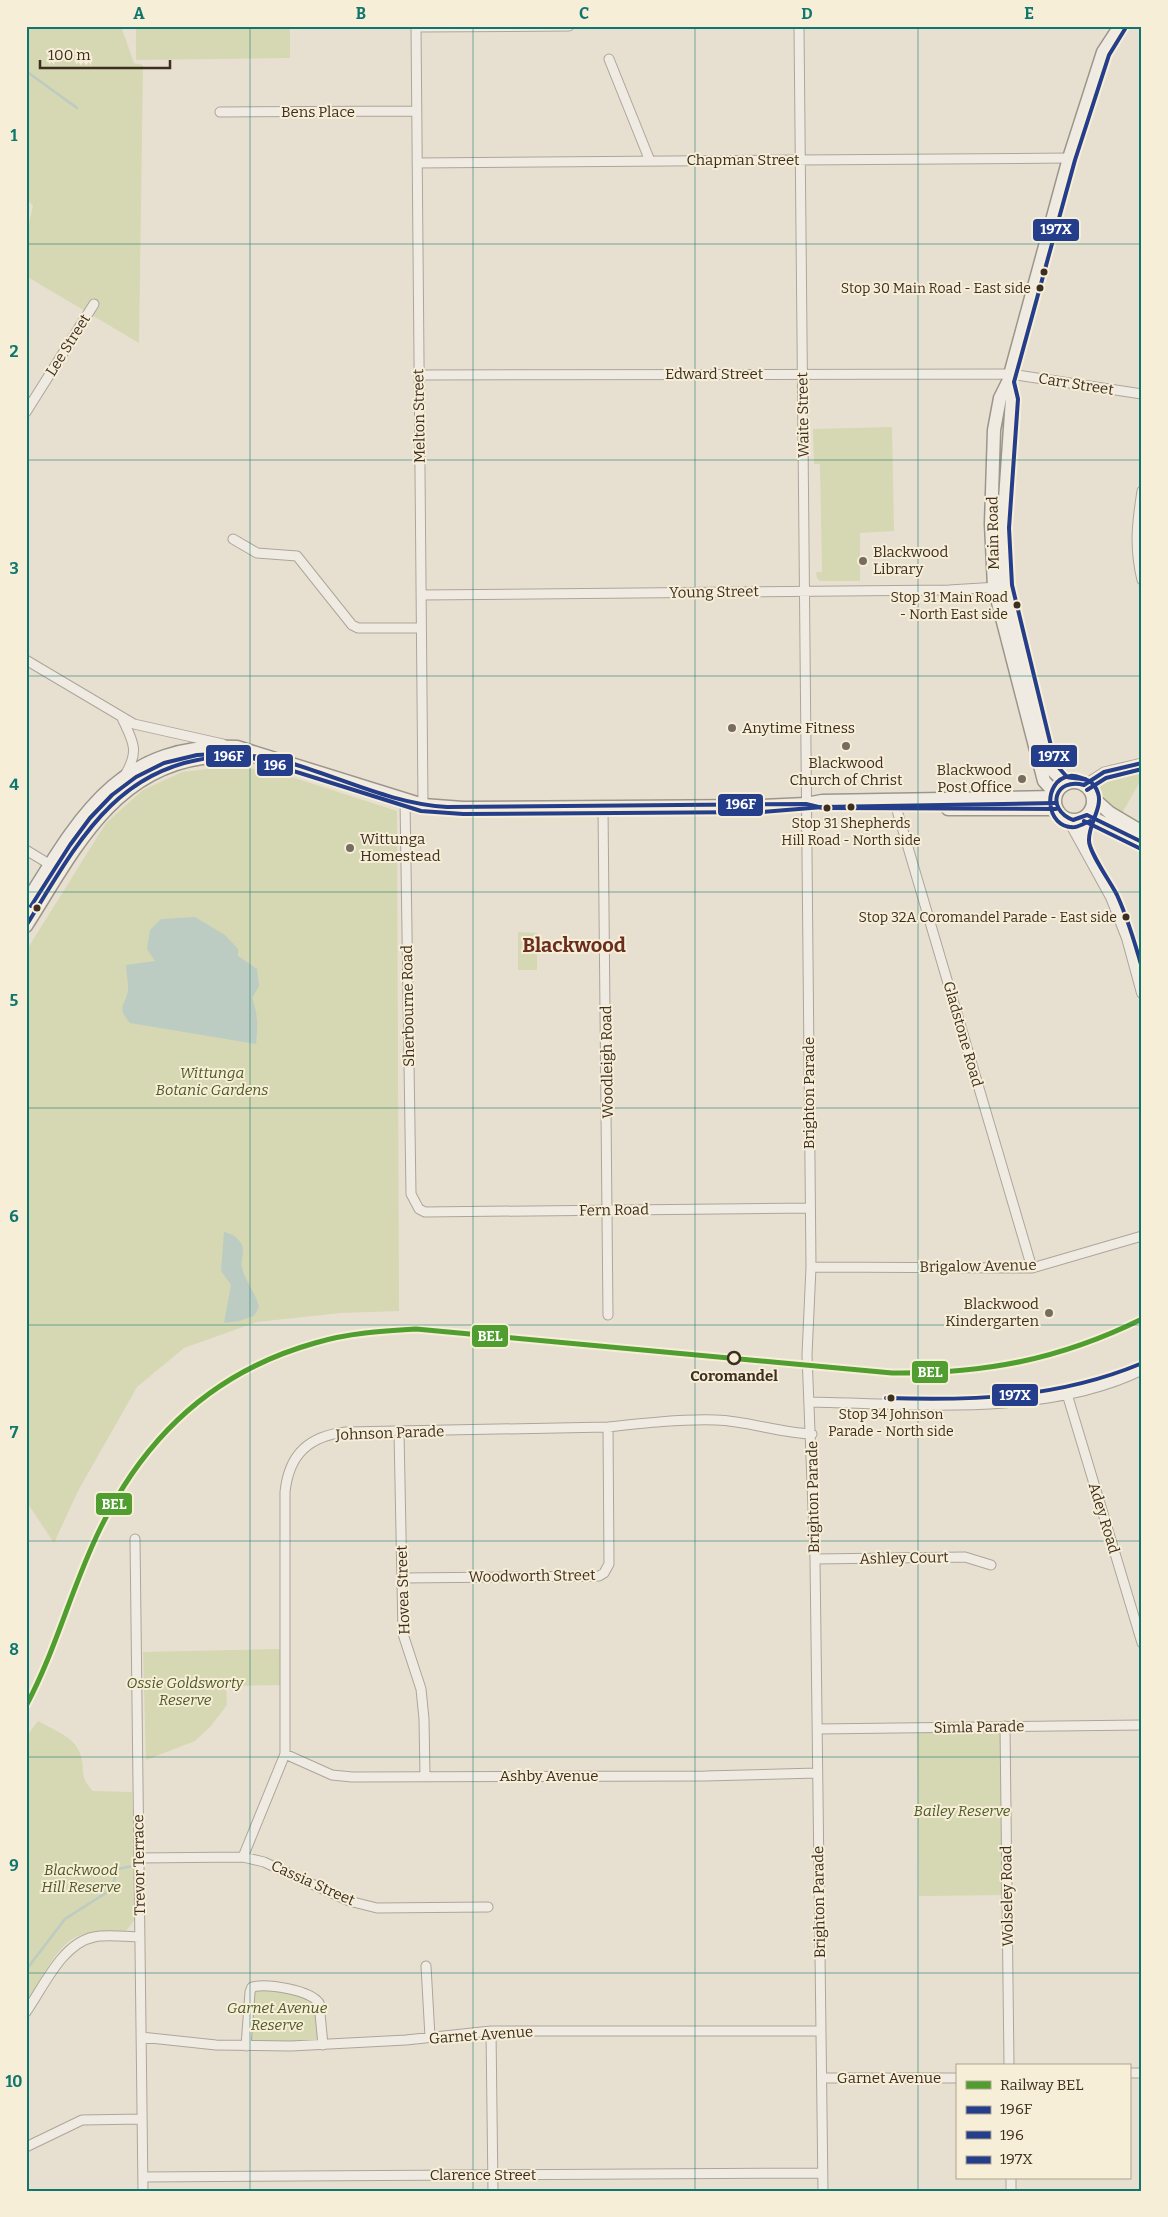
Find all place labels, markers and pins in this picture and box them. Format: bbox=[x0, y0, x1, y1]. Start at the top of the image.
unlabelled marker bbox=[1039, 267, 1049, 277]
place label: Stop 30 Main Road - East side bbox=[841, 280, 1031, 297]
marker: Stop 30 Main Road - East side bbox=[1035, 283, 1045, 293]
place label: Blackwood Library bbox=[873, 543, 948, 578]
marker: Blackwood Library bbox=[857, 555, 869, 567]
place label: Stop 31 Main Road - North East side bbox=[891, 589, 1008, 623]
marker: Stop 31 Main Road - North East side bbox=[1012, 600, 1022, 610]
place label: Anytime Fitness bbox=[742, 719, 855, 737]
marker: Anytime Fitness bbox=[726, 722, 738, 734]
marker: Blackwood Church of Christ bbox=[840, 740, 852, 752]
place label: Blackwood Church of Christ bbox=[790, 754, 903, 789]
place label: Blackwood Post Office bbox=[937, 761, 1012, 796]
marker: Blackwood Post Office bbox=[1016, 773, 1028, 785]
marker: Stop 31 Shepherds Hill Road - North side bbox=[846, 802, 856, 812]
unlabelled marker bbox=[822, 803, 832, 813]
place label: Stop 31 Shepherds Hill Road - North side bbox=[781, 815, 921, 849]
place label: Wittunga Homestead bbox=[360, 830, 441, 865]
marker: Wittunga Homestead bbox=[344, 842, 356, 854]
unlabelled marker bbox=[32, 903, 42, 913]
place label: Stop 32A Coromandel Parade - East side bbox=[859, 909, 1117, 926]
marker: Stop 32A Coromandel Parade - East side bbox=[1121, 912, 1131, 922]
place label: Blackwood Kindergarten bbox=[945, 1295, 1039, 1330]
marker: Blackwood Kindergarten bbox=[1043, 1307, 1055, 1319]
marker: Coromandel bbox=[727, 1351, 741, 1365]
place label: Coromandel bbox=[690, 1367, 778, 1385]
marker: Stop 34 Johnson Parade - North side bbox=[886, 1393, 896, 1403]
place label: Stop 34 Johnson Parade - North side bbox=[828, 1406, 954, 1440]

